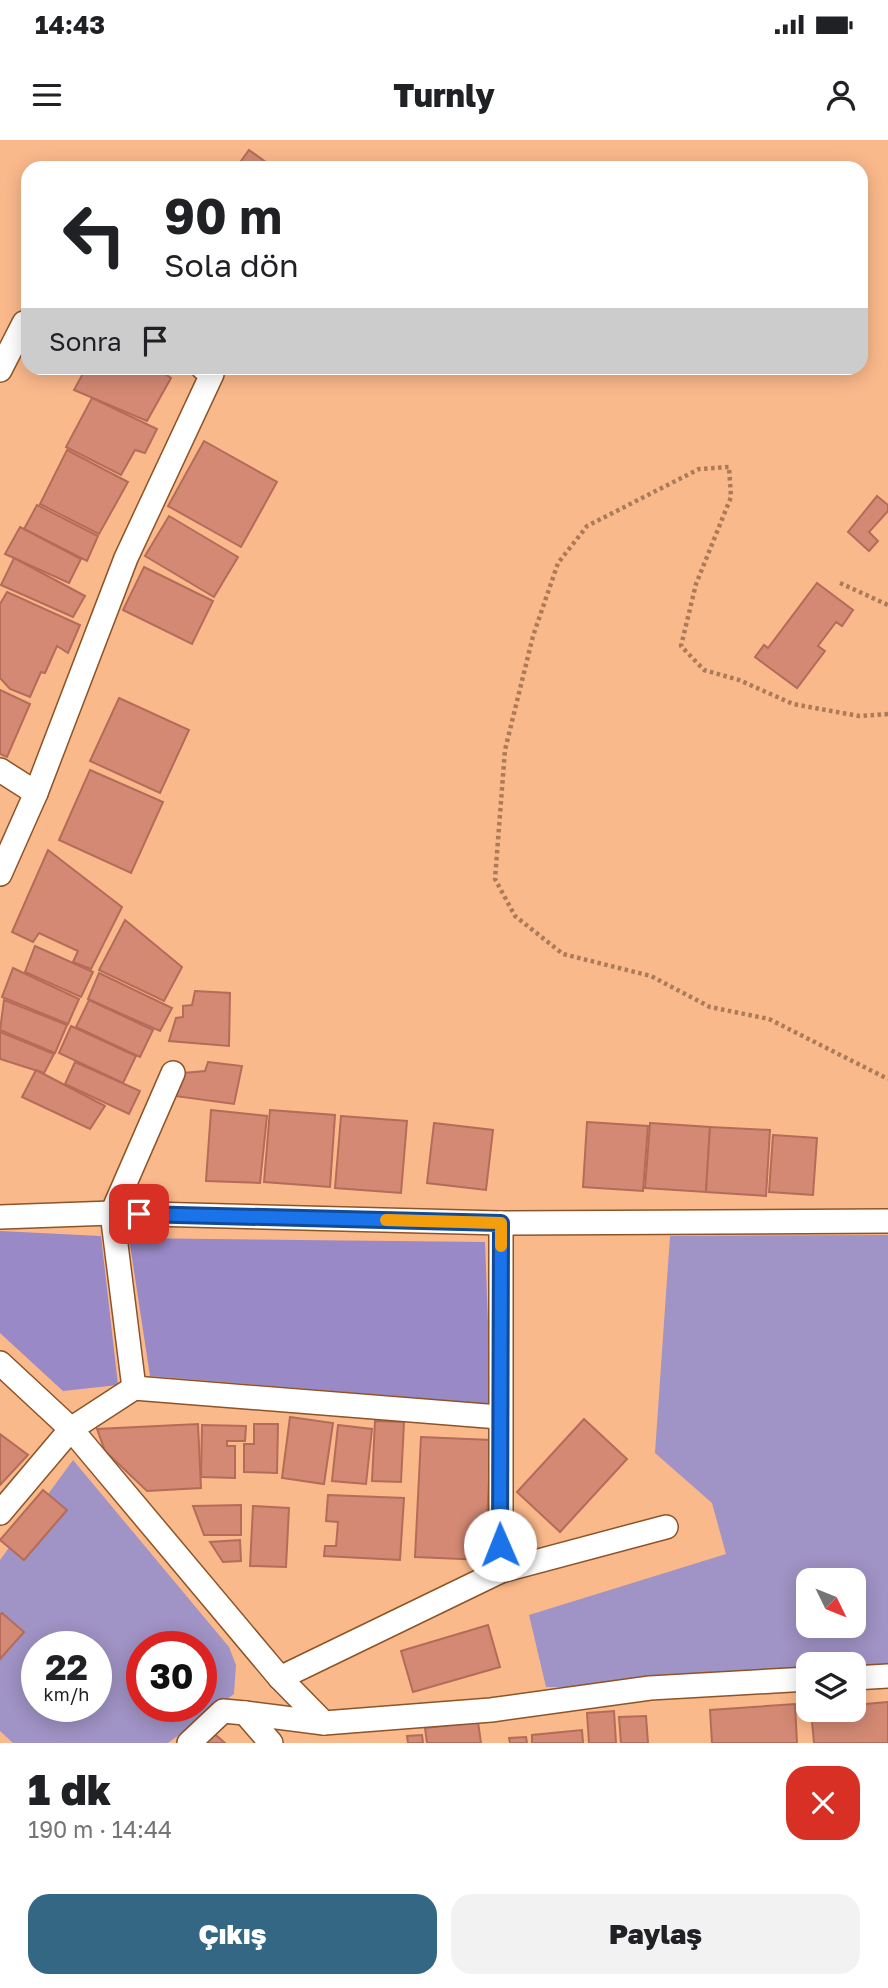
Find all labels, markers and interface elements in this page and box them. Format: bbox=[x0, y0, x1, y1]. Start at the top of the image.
text: 14:43 bbox=[35, 9, 105, 40]
icon: menu bbox=[28, 76, 66, 114]
text: Turnly bbox=[393, 76, 495, 114]
icon: person bbox=[822, 76, 860, 114]
text: 90 m bbox=[164, 186, 282, 245]
icon: left bbox=[49, 189, 140, 280]
text: Sola dön bbox=[164, 246, 299, 284]
icon: arrive bbox=[136, 322, 174, 360]
text: Sonra bbox=[49, 326, 122, 357]
pin bbox=[109, 1184, 169, 1244]
icon: arrive bbox=[120, 1195, 158, 1233]
position arrow bbox=[463, 1508, 537, 1582]
north arrow bbox=[796, 1568, 866, 1638]
map controls bbox=[796, 1568, 866, 1722]
speed limit sign: 30 bbox=[126, 1631, 217, 1722]
text: 22 bbox=[45, 1646, 88, 1688]
button: layers bbox=[796, 1652, 866, 1722]
text: km/h bbox=[44, 1683, 89, 1705]
text: 1 dk bbox=[28, 1764, 111, 1814]
button: close bbox=[786, 1766, 860, 1840]
text: 190 m · 14:44 bbox=[28, 1815, 172, 1843]
button: Çıkış bbox=[28, 1894, 437, 1974]
button: Paylaş bbox=[451, 1894, 860, 1974]

